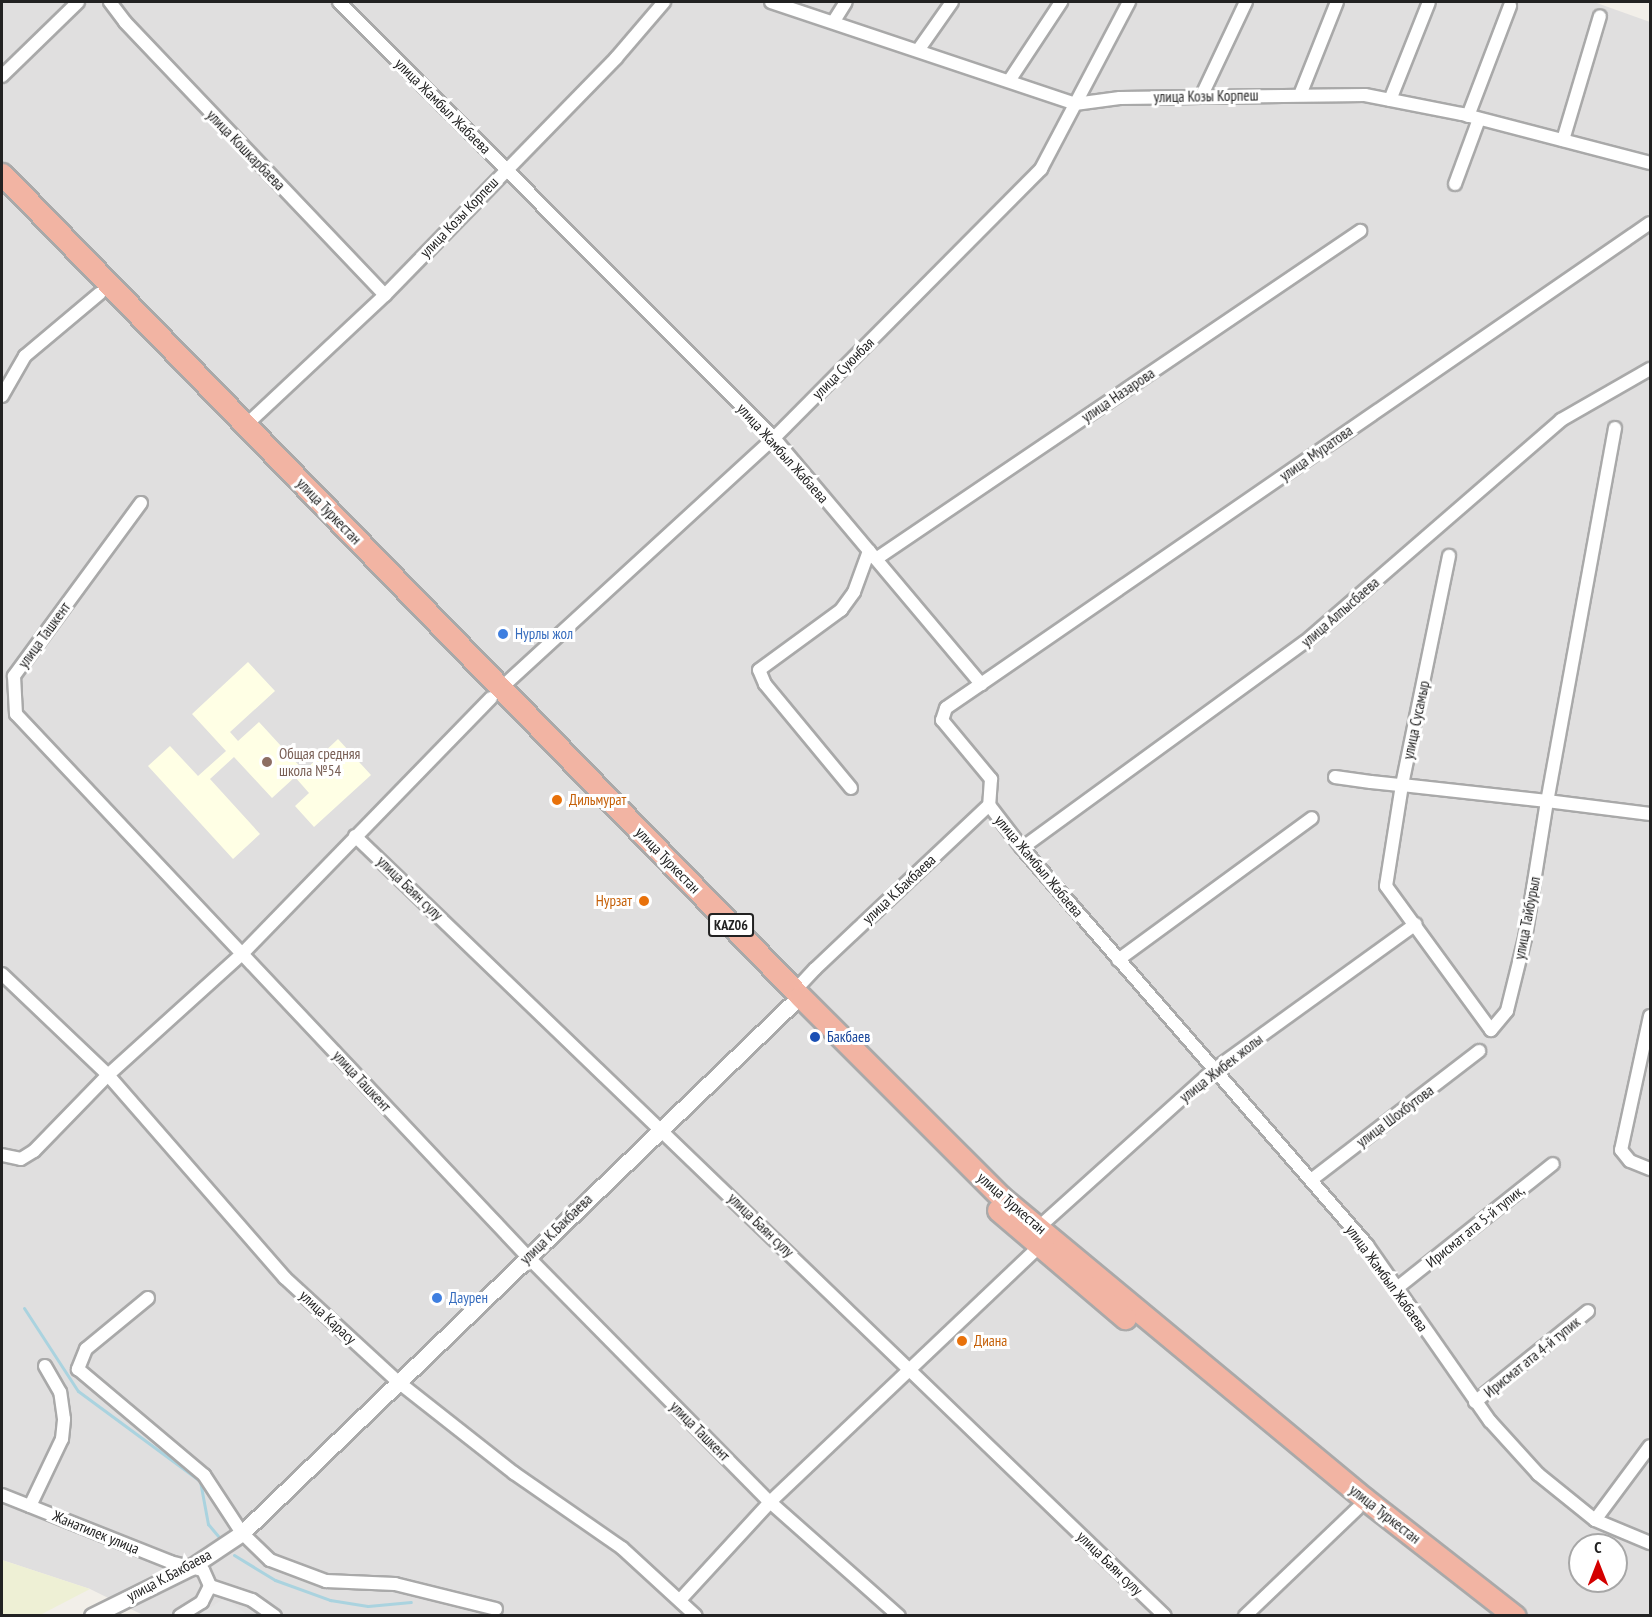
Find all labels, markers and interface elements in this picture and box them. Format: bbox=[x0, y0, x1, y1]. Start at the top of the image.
street label: улица Жамбыл Жабаева bbox=[391, 54, 495, 158]
street label: улица Козы Корпеш bbox=[1153, 86, 1259, 106]
street label: улица Кошкарбаева bbox=[203, 106, 289, 194]
street label: улица Козы Корпеш bbox=[416, 173, 502, 261]
street label: улица Суюнбая bbox=[808, 333, 878, 403]
street label: улица Назарова bbox=[1078, 364, 1158, 426]
street label: улица Жамбыл Жабаева bbox=[734, 399, 832, 507]
street label: улица Муратова bbox=[1276, 421, 1356, 485]
street label: улица Туркестан bbox=[293, 474, 365, 548]
street label: улица Алпысбаева bbox=[1297, 573, 1383, 651]
street label: улица Ташкент bbox=[14, 598, 74, 672]
place label: Нурлы жол bbox=[515, 625, 573, 643]
marker: Нурлы жол bbox=[496, 627, 510, 641]
street label: улица Сусамыр bbox=[1399, 679, 1433, 761]
place label: Общая средняя школа №54 bbox=[279, 744, 360, 779]
marker: Общая средняя школа №54 bbox=[260, 755, 274, 769]
place label: Дильмурат bbox=[569, 791, 626, 809]
marker: Дильмурат bbox=[550, 793, 564, 807]
street label: улица Жамбыл Жабаева bbox=[991, 811, 1087, 921]
street label: улица Туркестан bbox=[632, 823, 704, 897]
street label: улица К.Бакбаева bbox=[859, 851, 939, 927]
street label: улица Баян сулу bbox=[373, 852, 447, 924]
street label: улица Тайбурыл bbox=[1510, 875, 1544, 961]
place label: Нурзат bbox=[596, 892, 632, 910]
marker: Нурзат bbox=[637, 894, 651, 908]
road number: KАZ06 bbox=[707, 914, 755, 936]
place label: Бакбаев bbox=[827, 1028, 870, 1046]
marker: Бакбаев bbox=[808, 1030, 822, 1044]
street label: улица Жибек жолы bbox=[1176, 1030, 1266, 1106]
street label: улица Ташкент bbox=[329, 1047, 395, 1115]
street label: улица Шохбутова bbox=[1353, 1081, 1437, 1151]
street label: улица Туркестан bbox=[974, 1168, 1050, 1238]
street label: Ирисмат ата 5-й тупик, bbox=[1422, 1181, 1528, 1271]
street label: улица Баян сулу bbox=[724, 1189, 798, 1261]
street label: улица К.Бакбаева bbox=[516, 1190, 596, 1268]
street label: улица Жамбыл Жабаева bbox=[1342, 1221, 1432, 1335]
street label: улица Карасу bbox=[296, 1286, 360, 1348]
place label: Даурен bbox=[449, 1289, 488, 1307]
marker: Даурен bbox=[430, 1291, 444, 1305]
street label: Ирисмат ата 4-й тупик bbox=[1480, 1313, 1584, 1401]
place label: Диана bbox=[974, 1332, 1007, 1350]
marker: Диана bbox=[955, 1334, 969, 1348]
street label: улица Ташкент bbox=[666, 1397, 734, 1465]
street label: улица Туркестан bbox=[1346, 1481, 1424, 1547]
street label: Жанатилек улица bbox=[50, 1506, 142, 1558]
street label: улица Баян сулу bbox=[1073, 1527, 1147, 1599]
north arrow bbox=[1568, 1533, 1628, 1593]
text: С bbox=[1594, 1537, 1602, 1557]
street label: улица К.Бакбаева bbox=[124, 1545, 214, 1605]

